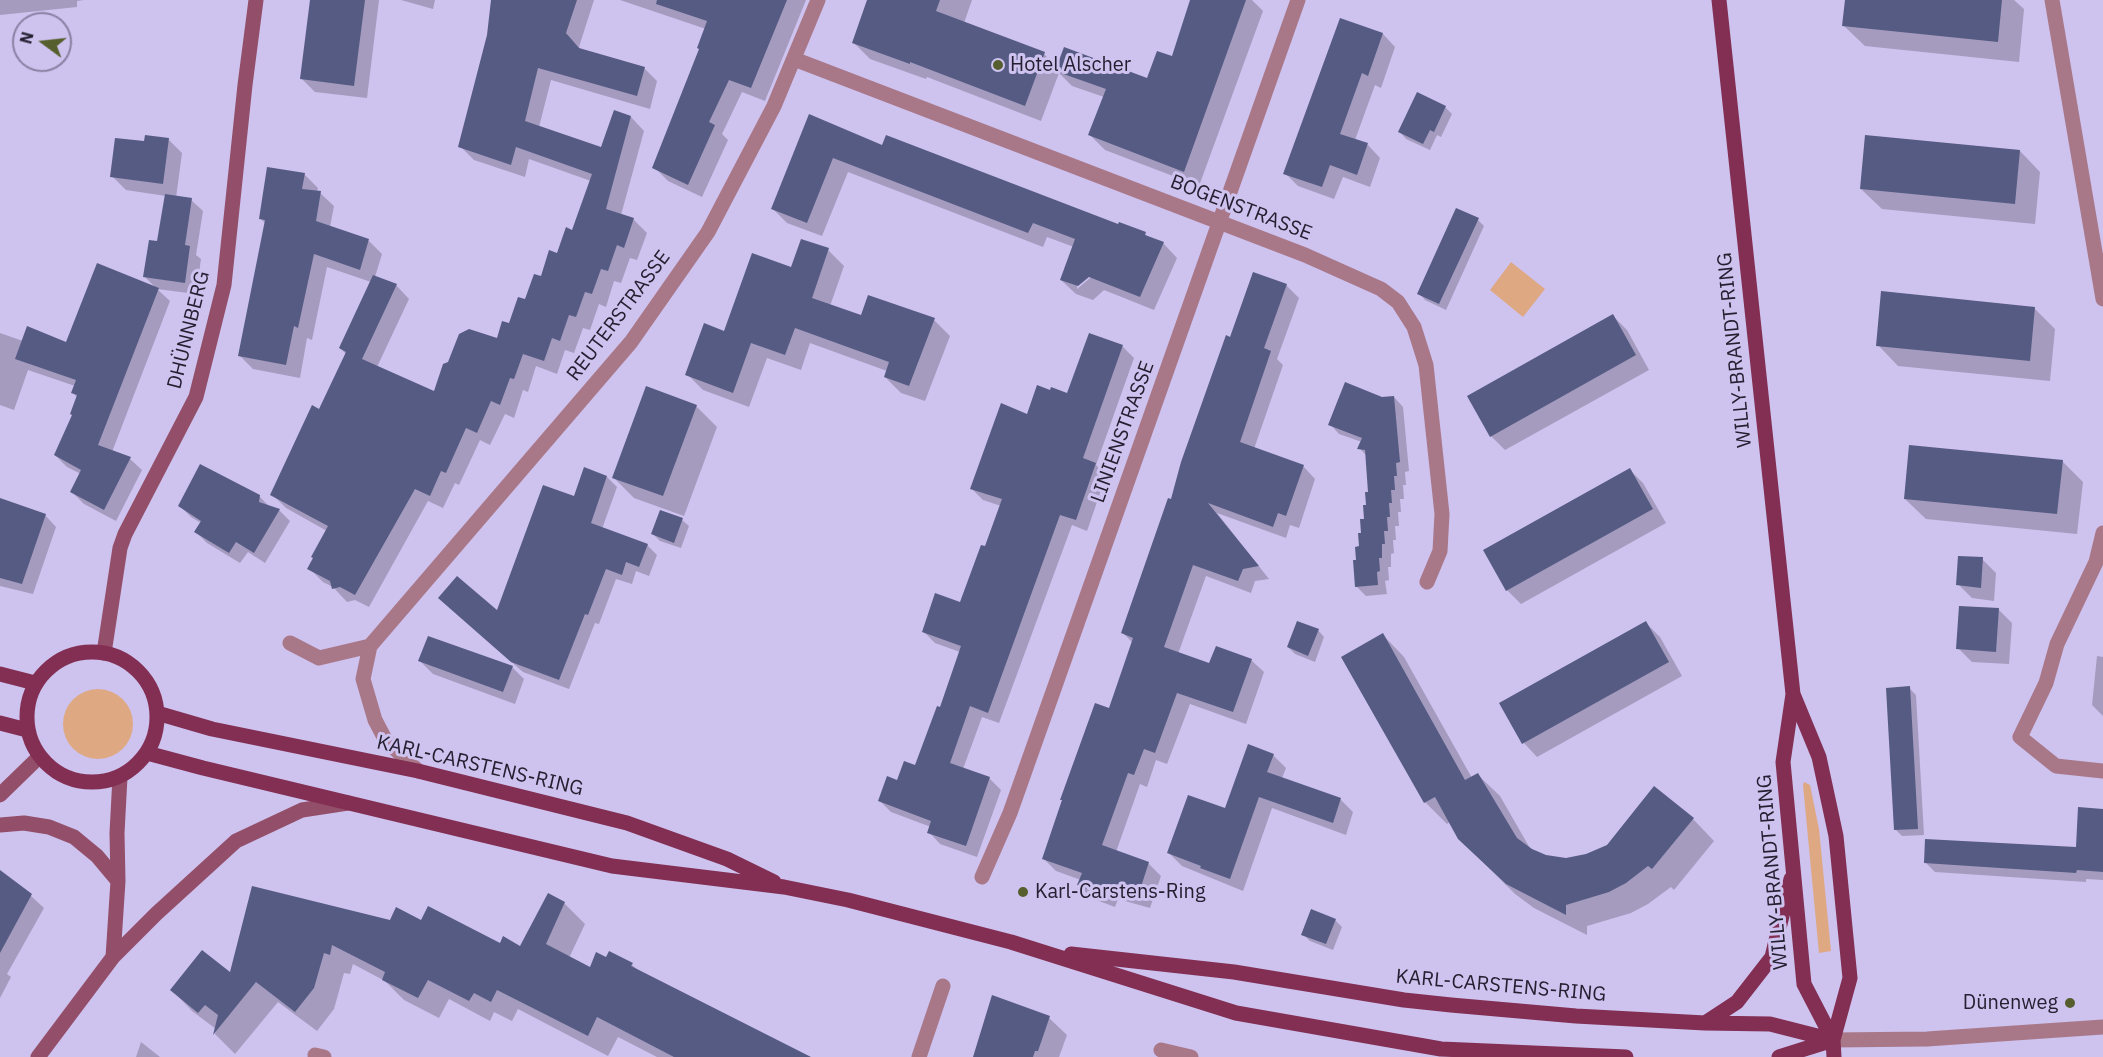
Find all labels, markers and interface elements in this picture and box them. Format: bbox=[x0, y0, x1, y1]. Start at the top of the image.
north arrow bbox=[12, 12, 72, 72]
text: N bbox=[15, 30, 38, 46]
place label: Hotel Alscher bbox=[1010, 53, 1131, 77]
marker: Hotel Alscher bbox=[991, 58, 1005, 72]
street label: BOGENSTRASSE bbox=[1167, 170, 1315, 246]
street label: REUTERSTRASSE bbox=[562, 246, 676, 386]
street label: WILLY-BRANDT-RING bbox=[1713, 251, 1757, 449]
street label: DHÜNNBERG bbox=[163, 269, 215, 391]
street label: LINIENSTRASSE bbox=[1086, 358, 1160, 506]
street label: KARL-CARSTENS-RING bbox=[374, 731, 586, 801]
street label: WILLY-BRANDT-RING bbox=[1752, 773, 1794, 971]
place label: Karl-Carstens-Ring bbox=[1035, 880, 1205, 904]
marker: Karl-Carstens-Ring bbox=[1016, 885, 1030, 899]
street label: KARL-CARSTENS-RING bbox=[1395, 965, 1607, 1007]
place label: Dünenweg bbox=[1963, 991, 2058, 1015]
marker: Dünenweg bbox=[2063, 996, 2077, 1010]

